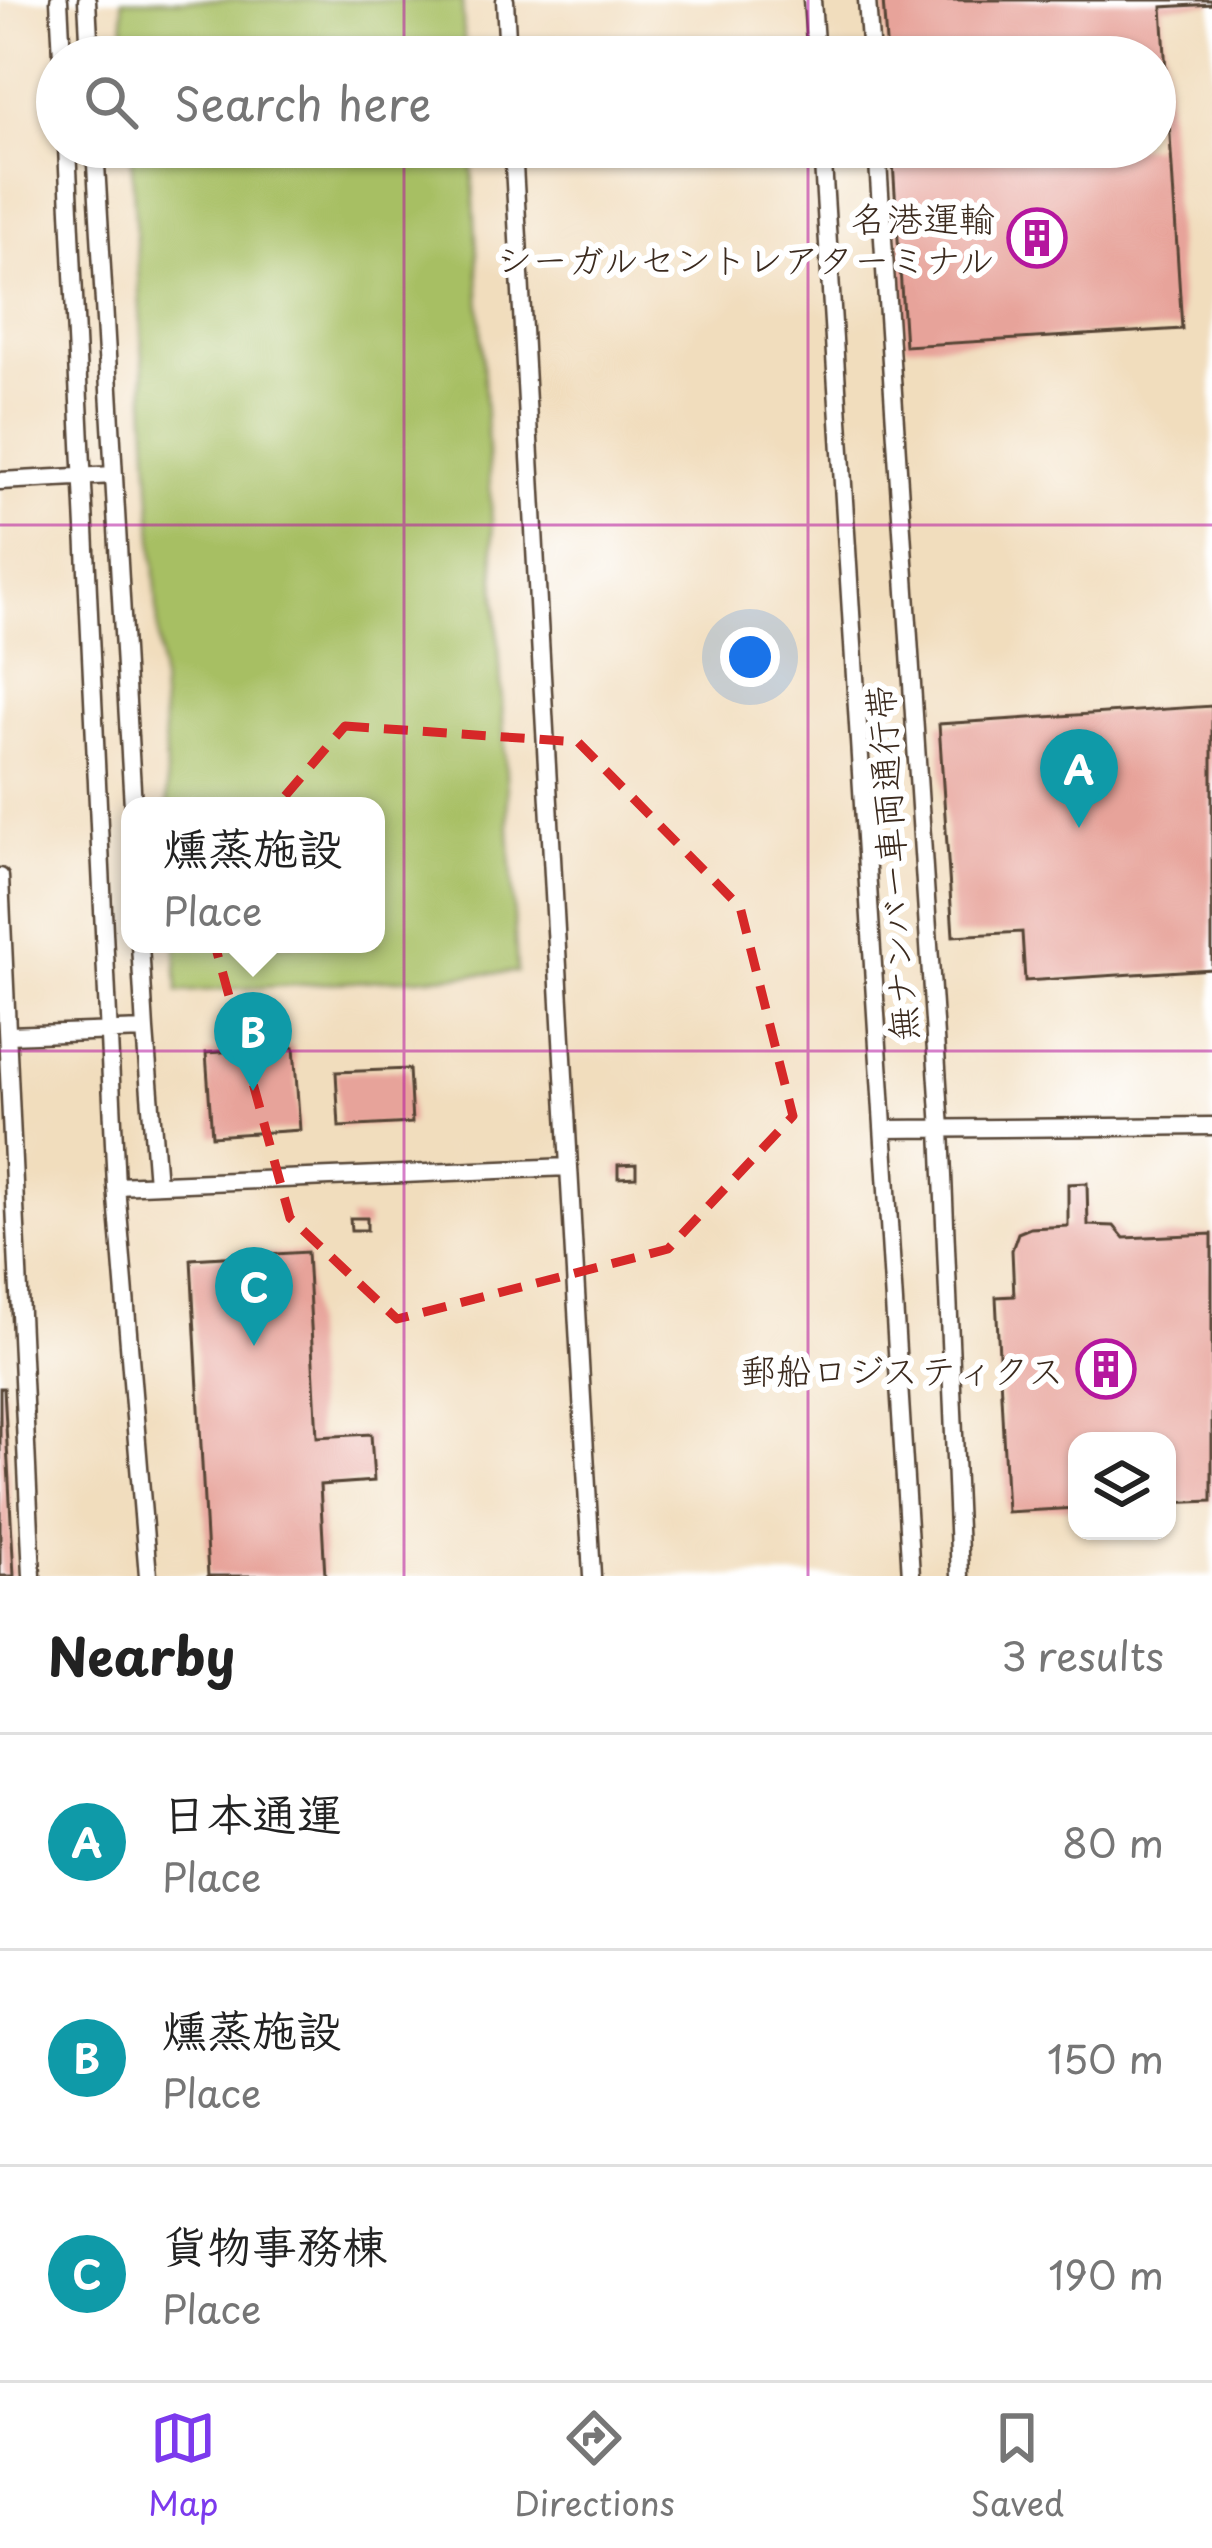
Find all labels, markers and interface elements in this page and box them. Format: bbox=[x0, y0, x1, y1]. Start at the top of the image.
search box bbox=[36, 36, 1176, 168]
text: Search here bbox=[174, 68, 431, 136]
icon: search bbox=[78, 69, 144, 135]
place label: 名港運輸 シーガルセントレアターミナル bbox=[496, 190, 995, 285]
building icon: 名港運輸 シーガルセントレアターミナル bbox=[1006, 207, 1068, 269]
your location bbox=[720, 627, 780, 687]
street label: 無ナンバー車両通行帯 bbox=[851, 682, 929, 1044]
pin: A bbox=[1040, 729, 1118, 828]
popup bbox=[121, 797, 385, 953]
text: 燻蒸施設 bbox=[163, 812, 343, 880]
text: Place bbox=[163, 880, 263, 939]
pin: B bbox=[214, 992, 292, 1091]
pin: C bbox=[215, 1247, 293, 1346]
building icon: 郵船ロジスティクス bbox=[1075, 1338, 1137, 1400]
place label: 郵船ロジスティクス bbox=[740, 1342, 1064, 1396]
map controls bbox=[1068, 1432, 1176, 1540]
button: layers bbox=[1068, 1432, 1176, 1540]
text: Nearby bbox=[48, 1616, 235, 1693]
text: 3 results bbox=[1001, 1625, 1164, 1684]
text: 日本通運 bbox=[162, 1778, 342, 1846]
text: A bbox=[72, 1812, 102, 1871]
text: 80 m bbox=[1062, 1812, 1164, 1871]
text: Place bbox=[162, 1846, 262, 1905]
text: 燻蒸施設 bbox=[162, 1994, 342, 2062]
text: B bbox=[74, 2028, 100, 2087]
text: 150 m bbox=[1047, 2028, 1164, 2087]
text: Place bbox=[162, 2062, 262, 2121]
text: 貨物事務棟 bbox=[162, 2210, 387, 2278]
text: C bbox=[72, 2244, 102, 2303]
text: 190 m bbox=[1048, 2244, 1164, 2303]
text: Place bbox=[162, 2278, 262, 2337]
tab: Map bbox=[148, 2405, 218, 2527]
tab: Directions bbox=[514, 2405, 675, 2527]
tab: Saved bbox=[970, 2405, 1064, 2527]

